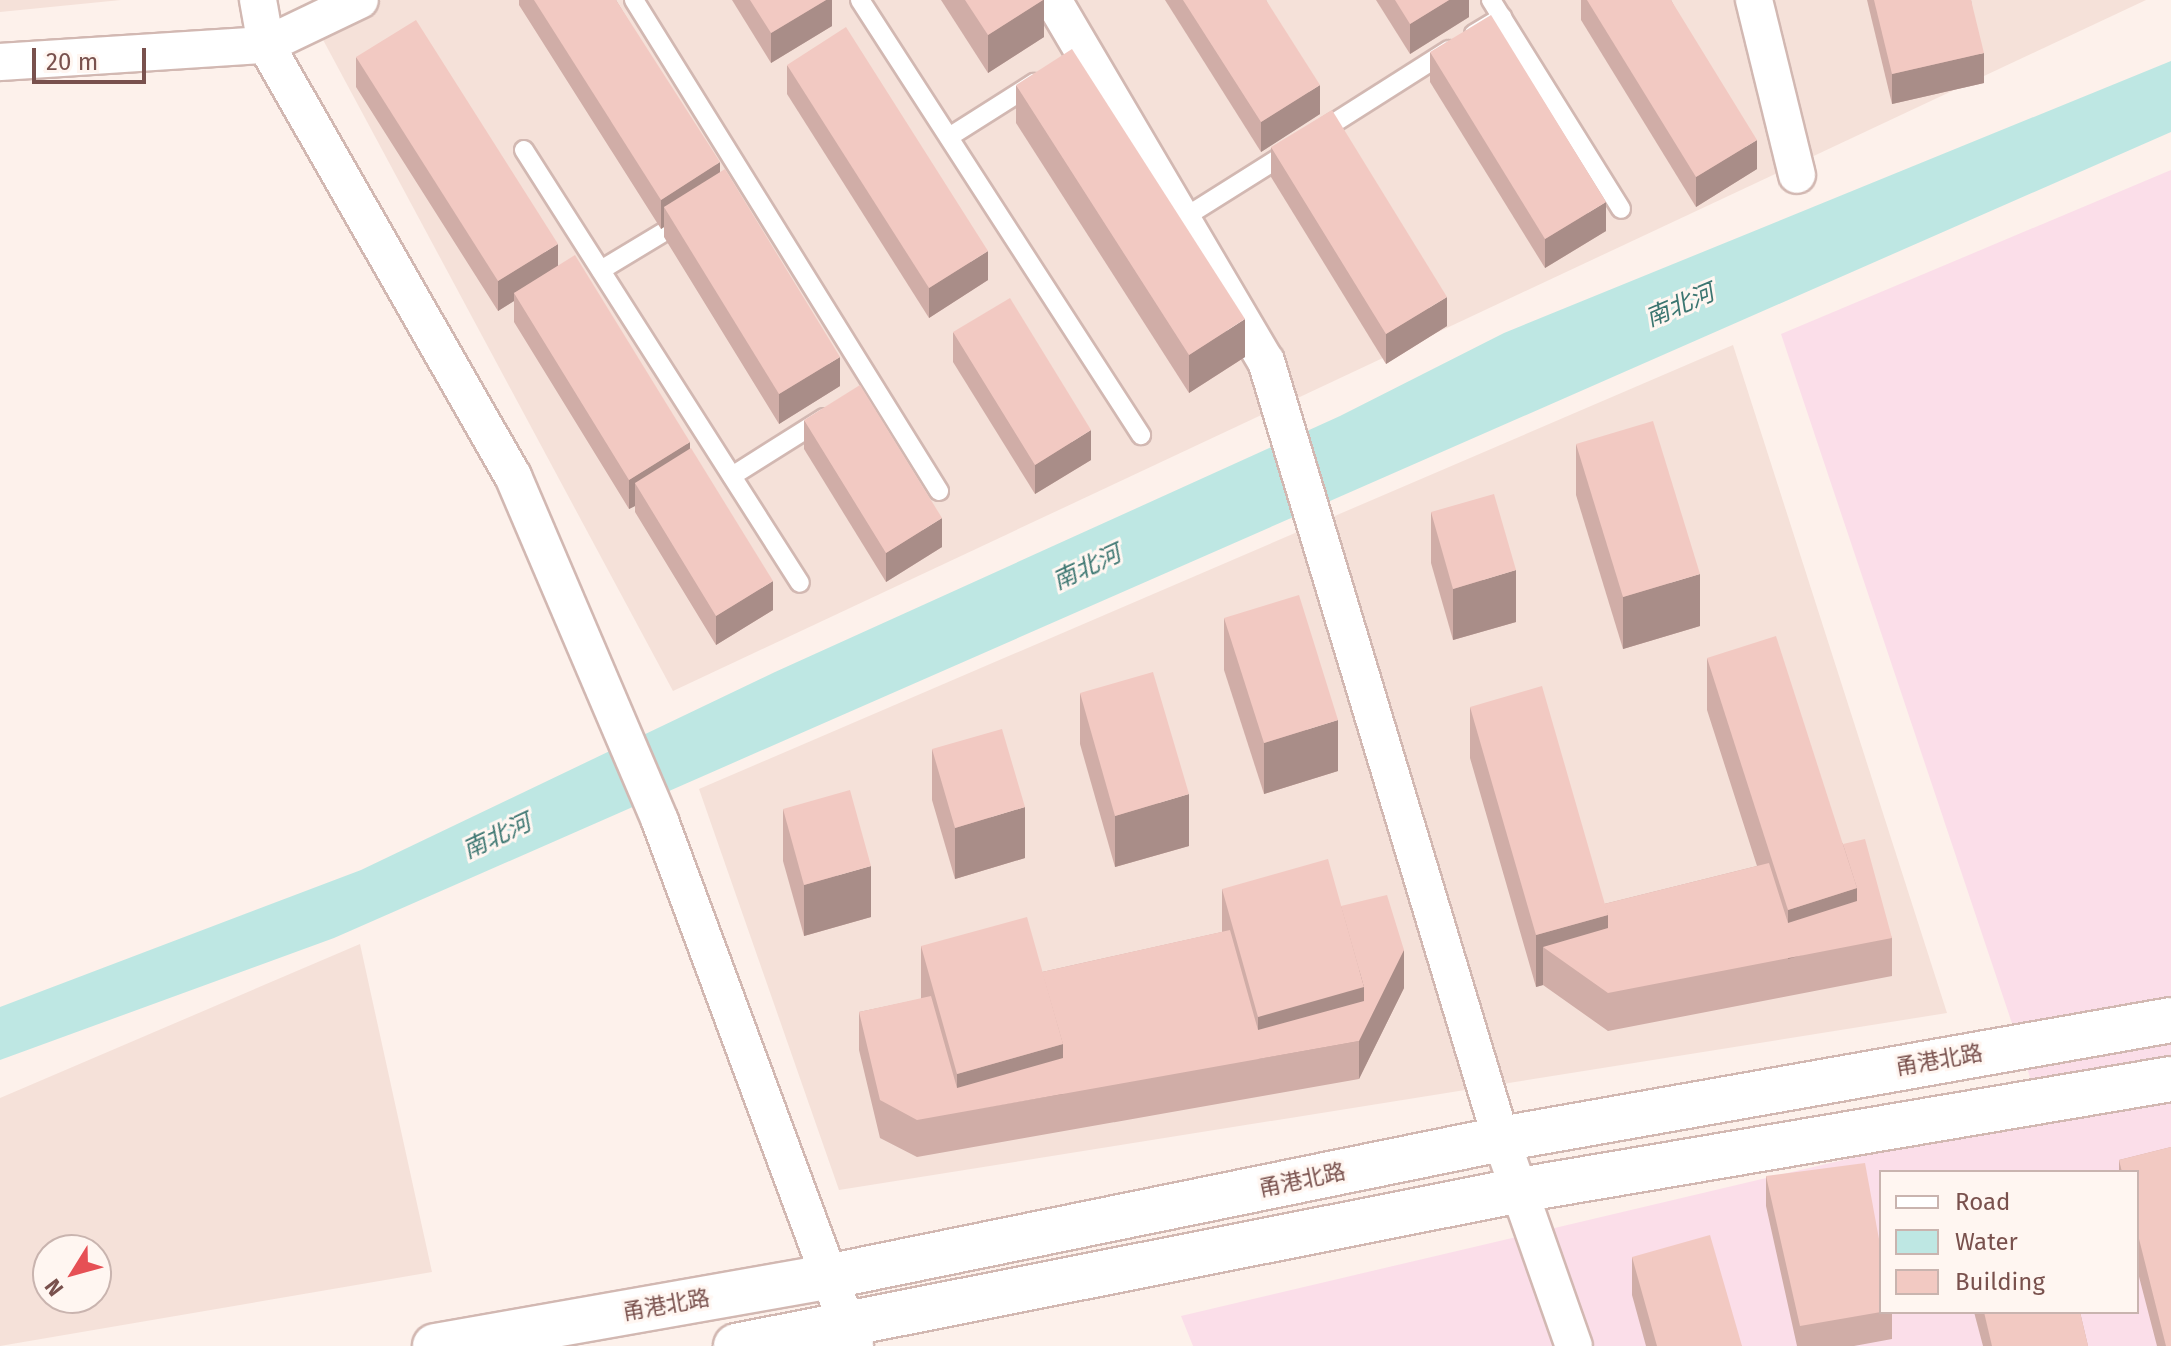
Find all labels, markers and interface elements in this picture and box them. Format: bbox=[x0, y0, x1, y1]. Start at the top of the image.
scale bar bbox=[36, 32, 150, 82]
text: 20 m bbox=[46, 48, 98, 76]
water label: 南北河 bbox=[1641, 279, 1719, 333]
water label: 南北河 bbox=[1048, 540, 1126, 596]
water label: 南北河 bbox=[458, 809, 536, 865]
street label: 甬港北路 bbox=[1893, 1039, 1985, 1081]
street label: 甬港北路 bbox=[1256, 1158, 1348, 1202]
legend bbox=[1879, 1170, 2139, 1314]
text: Road bbox=[1955, 1188, 2010, 1216]
text: Water bbox=[1955, 1228, 2018, 1256]
north arrow bbox=[32, 1234, 112, 1314]
text: Building bbox=[1955, 1268, 2045, 1296]
text: N bbox=[39, 1274, 69, 1301]
street label: 甬港北路 bbox=[620, 1284, 712, 1326]

